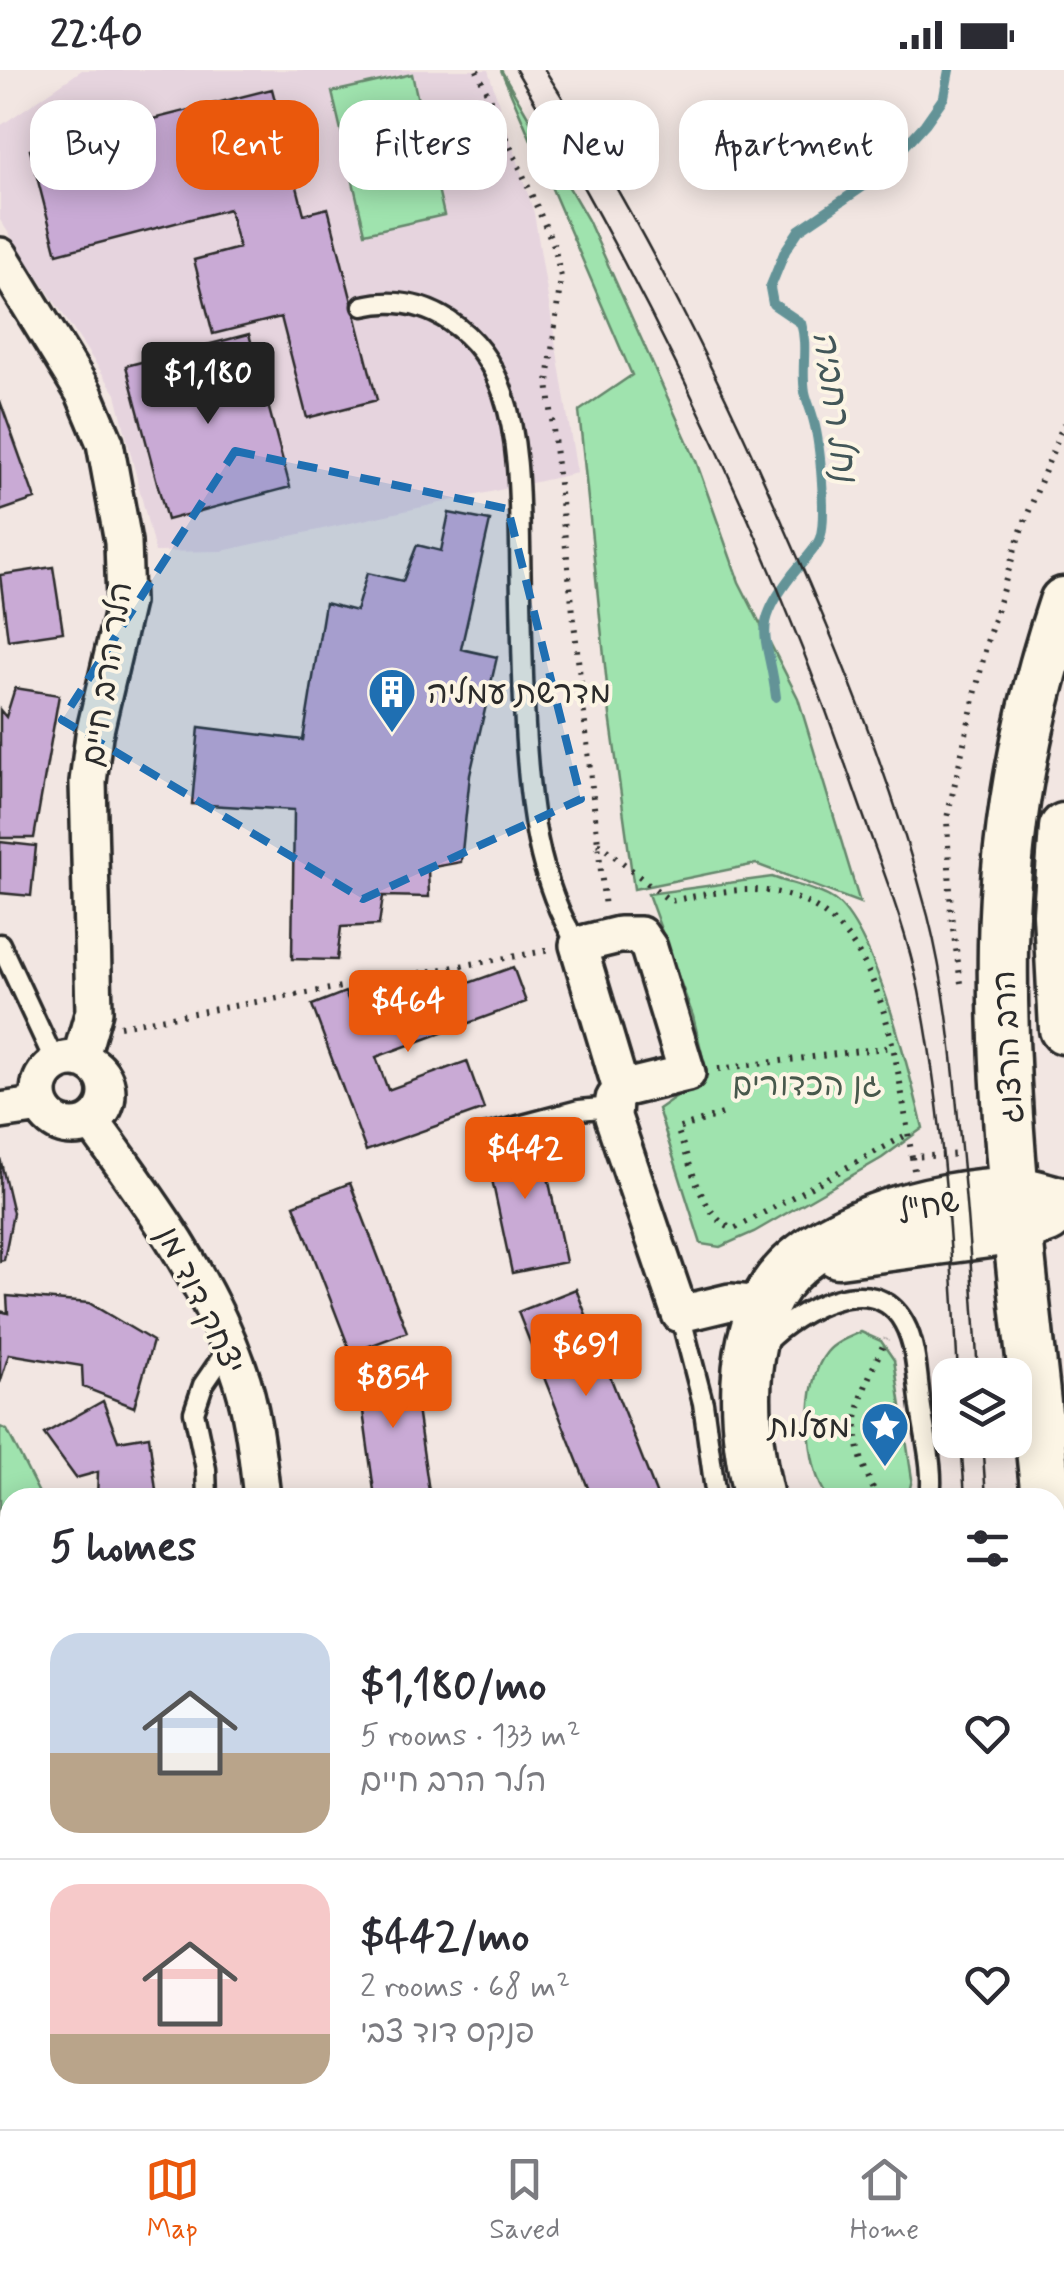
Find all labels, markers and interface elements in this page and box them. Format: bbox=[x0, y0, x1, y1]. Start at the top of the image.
text: 22:40 bbox=[50, 11, 143, 60]
chip: Buy bbox=[30, 100, 156, 190]
chip: Rent bbox=[176, 100, 319, 190]
chip: Filters bbox=[339, 100, 507, 190]
chip: New bbox=[527, 100, 659, 190]
chip: Apartment bbox=[679, 100, 908, 190]
water label: נחל רחביה bbox=[801, 328, 868, 486]
pin: $1,180 bbox=[127, 342, 289, 427]
text: $1,180 bbox=[164, 353, 253, 395]
street label: הלר הרב חיים bbox=[73, 579, 143, 770]
building icon: מדרשת עמליה bbox=[366, 666, 418, 734]
place label: מדרשת עמליה bbox=[427, 673, 611, 715]
street label: הרב הרצוג bbox=[984, 969, 1034, 1125]
pin: $464 bbox=[349, 970, 467, 1055]
text: $464 bbox=[371, 981, 445, 1023]
park label: גן הכדורים bbox=[732, 1065, 882, 1107]
pin: $442 bbox=[466, 1117, 584, 1202]
text: $442 bbox=[487, 1128, 563, 1170]
street label: שח"ל bbox=[893, 1180, 964, 1235]
street label: יצחק דוד מן bbox=[145, 1220, 253, 1382]
pin: $691 bbox=[527, 1314, 645, 1399]
text: $691 bbox=[553, 1325, 619, 1367]
pin: $854 bbox=[334, 1346, 452, 1431]
text: $854 bbox=[357, 1357, 429, 1399]
map controls bbox=[932, 1358, 1032, 1458]
button: layers bbox=[932, 1358, 1032, 1458]
place icon: מעלות bbox=[859, 1400, 911, 1468]
place label: מעלות bbox=[766, 1407, 850, 1449]
text: 5 homes bbox=[50, 1521, 196, 1576]
icon: filters bbox=[960, 1521, 1015, 1576]
text: $1,180/mo bbox=[360, 1660, 546, 1715]
icon: home bbox=[130, 1673, 250, 1793]
icon: heart bbox=[960, 1706, 1015, 1761]
text: 5 rooms · 133 m² bbox=[360, 1715, 581, 1757]
text: הלר הרב חיים bbox=[360, 1761, 546, 1803]
text: $442/mo bbox=[360, 1911, 529, 1966]
icon: home bbox=[130, 1924, 250, 2044]
icon: heart bbox=[960, 1957, 1015, 2012]
text: 2 rooms · 68 m² bbox=[360, 1966, 570, 2008]
text: פנקס דוד צבי bbox=[360, 2012, 534, 2054]
tab: Map bbox=[145, 2152, 200, 2249]
tab: Saved bbox=[489, 2152, 560, 2249]
tab: Home bbox=[850, 2152, 919, 2249]

